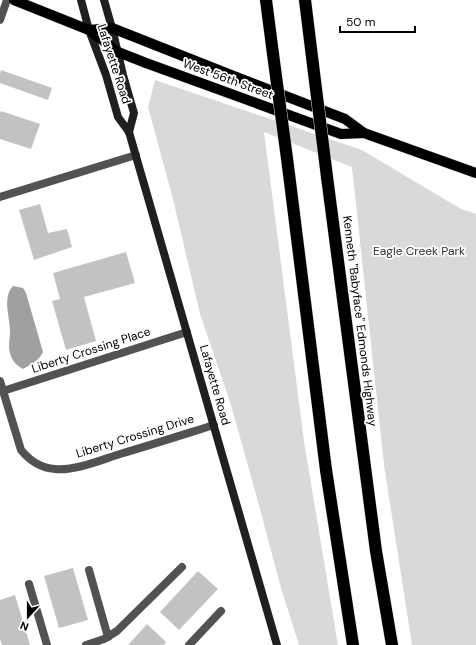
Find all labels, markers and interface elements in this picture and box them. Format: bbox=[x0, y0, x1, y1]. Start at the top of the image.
scale bar bbox=[340, 8, 415, 34]
text: 50 m bbox=[346, 14, 375, 30]
street label: Lafayette Road bbox=[94, 22, 134, 106]
street label: West 56th Street bbox=[181, 55, 276, 103]
street label: Kenneth "Babyface" Edmonds Highway bbox=[339, 215, 381, 428]
park label: Eagle Creek Park bbox=[373, 243, 465, 259]
street label: Liberty Crossing Place bbox=[30, 323, 153, 377]
street label: Lafayette Road bbox=[196, 343, 234, 427]
street label: Liberty Crossing Drive bbox=[74, 410, 196, 462]
north arrow bbox=[8, 597, 48, 637]
text: N bbox=[18, 618, 31, 634]

